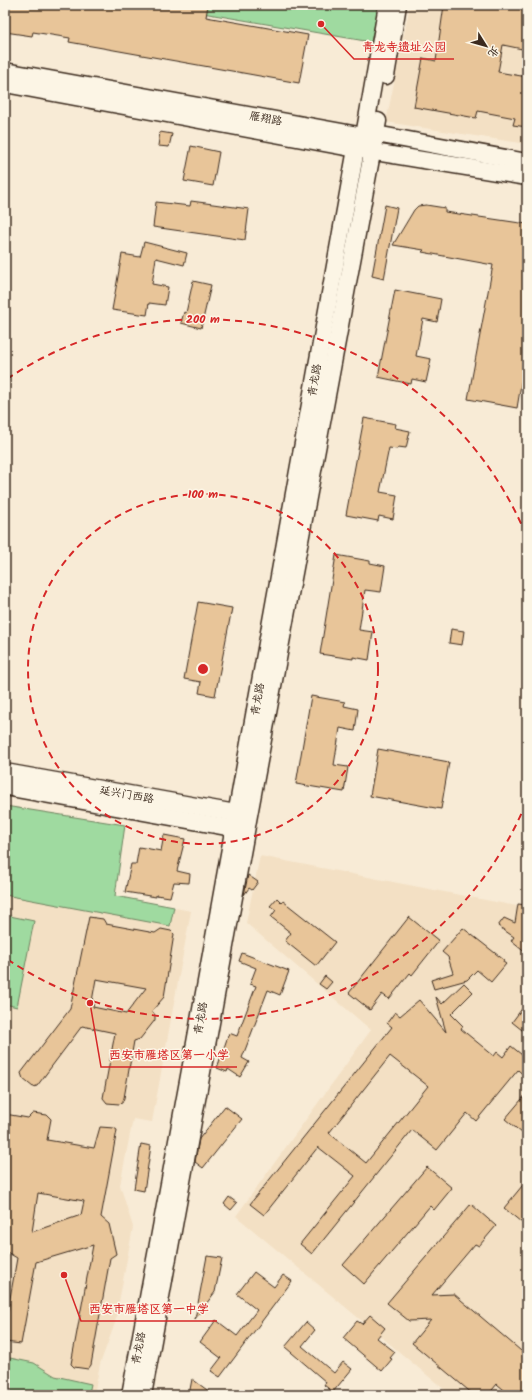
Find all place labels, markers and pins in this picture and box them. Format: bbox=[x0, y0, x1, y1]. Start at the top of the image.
callout: 青龙寺遗址公园 bbox=[354, 35, 454, 59]
centre of rings bbox=[196, 662, 210, 676]
callout: 西安市雁塔区第一小学 bbox=[101, 1043, 237, 1067]
callout: 西安市雁塔区第一中学 bbox=[81, 1297, 217, 1321]

